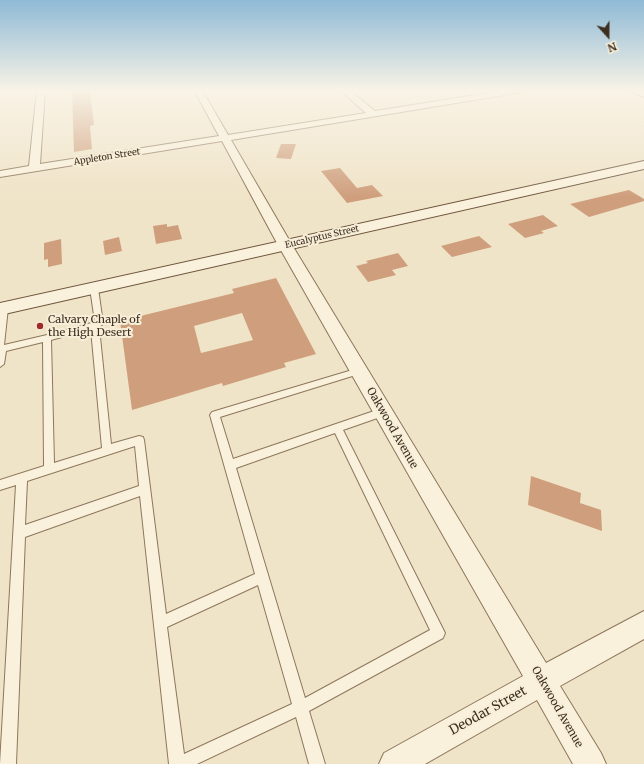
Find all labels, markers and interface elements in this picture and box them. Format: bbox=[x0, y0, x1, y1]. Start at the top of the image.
north arrow bbox=[588, 16, 628, 56]
text: N bbox=[606, 39, 619, 55]
street label: Appleton Street bbox=[73, 146, 141, 168]
street label: Eucalyptus Street bbox=[284, 223, 360, 251]
place label: Calvary Chaple of the High Desert bbox=[48, 313, 140, 339]
marker: Calvary Chaple of the High Desert bbox=[35, 321, 45, 331]
street label: Oakwood Avenue bbox=[363, 385, 421, 471]
street label: Oakwood Avenue bbox=[528, 664, 586, 750]
street label: Deodar Street bbox=[447, 683, 529, 739]

